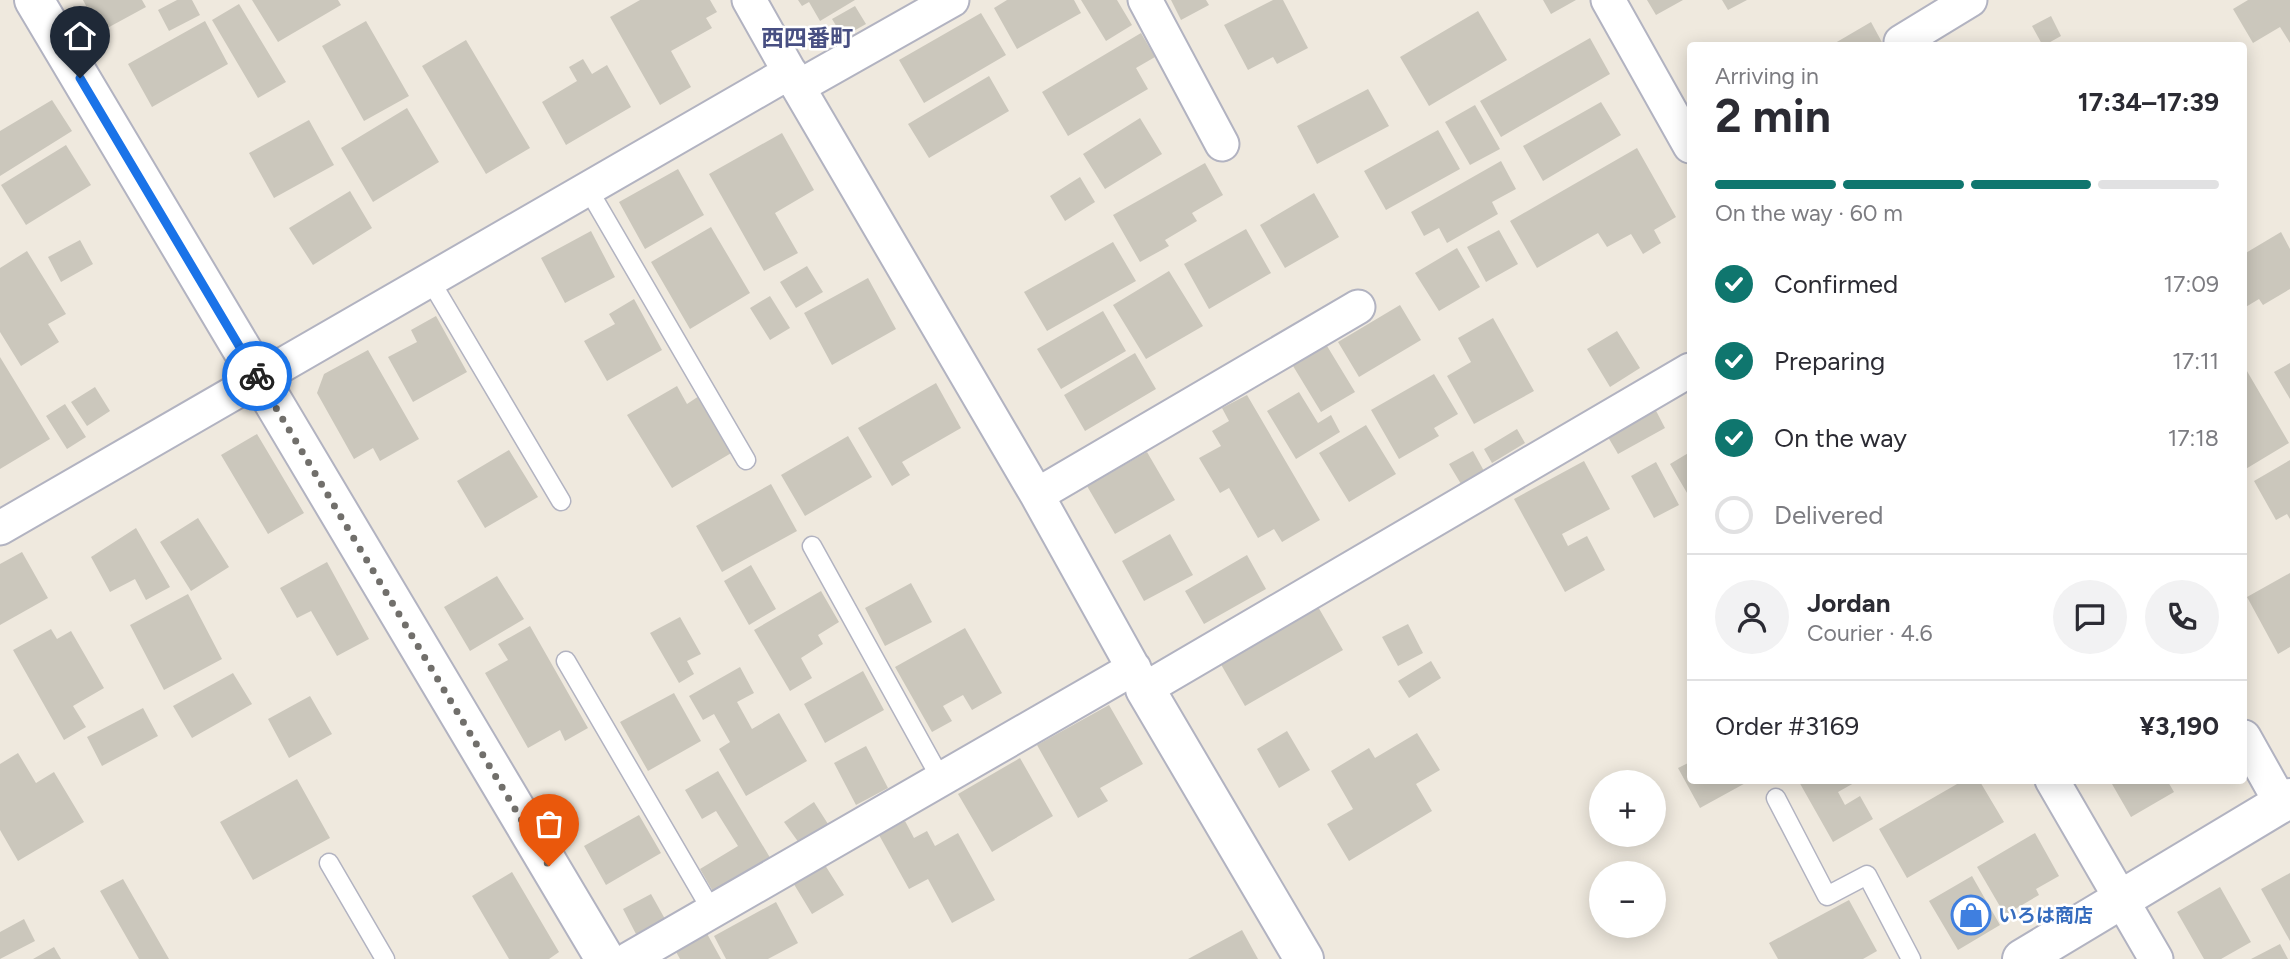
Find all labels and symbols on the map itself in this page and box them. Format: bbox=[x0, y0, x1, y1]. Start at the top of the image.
pin bbox=[50, 6, 110, 78]
district label: 西四番町 bbox=[761, 24, 853, 52]
courier bbox=[222, 341, 292, 411]
pin bbox=[519, 794, 579, 866]
shop icon: いろは商店 bbox=[1950, 894, 1992, 936]
place label: いろは商店 bbox=[1998, 904, 2093, 927]

